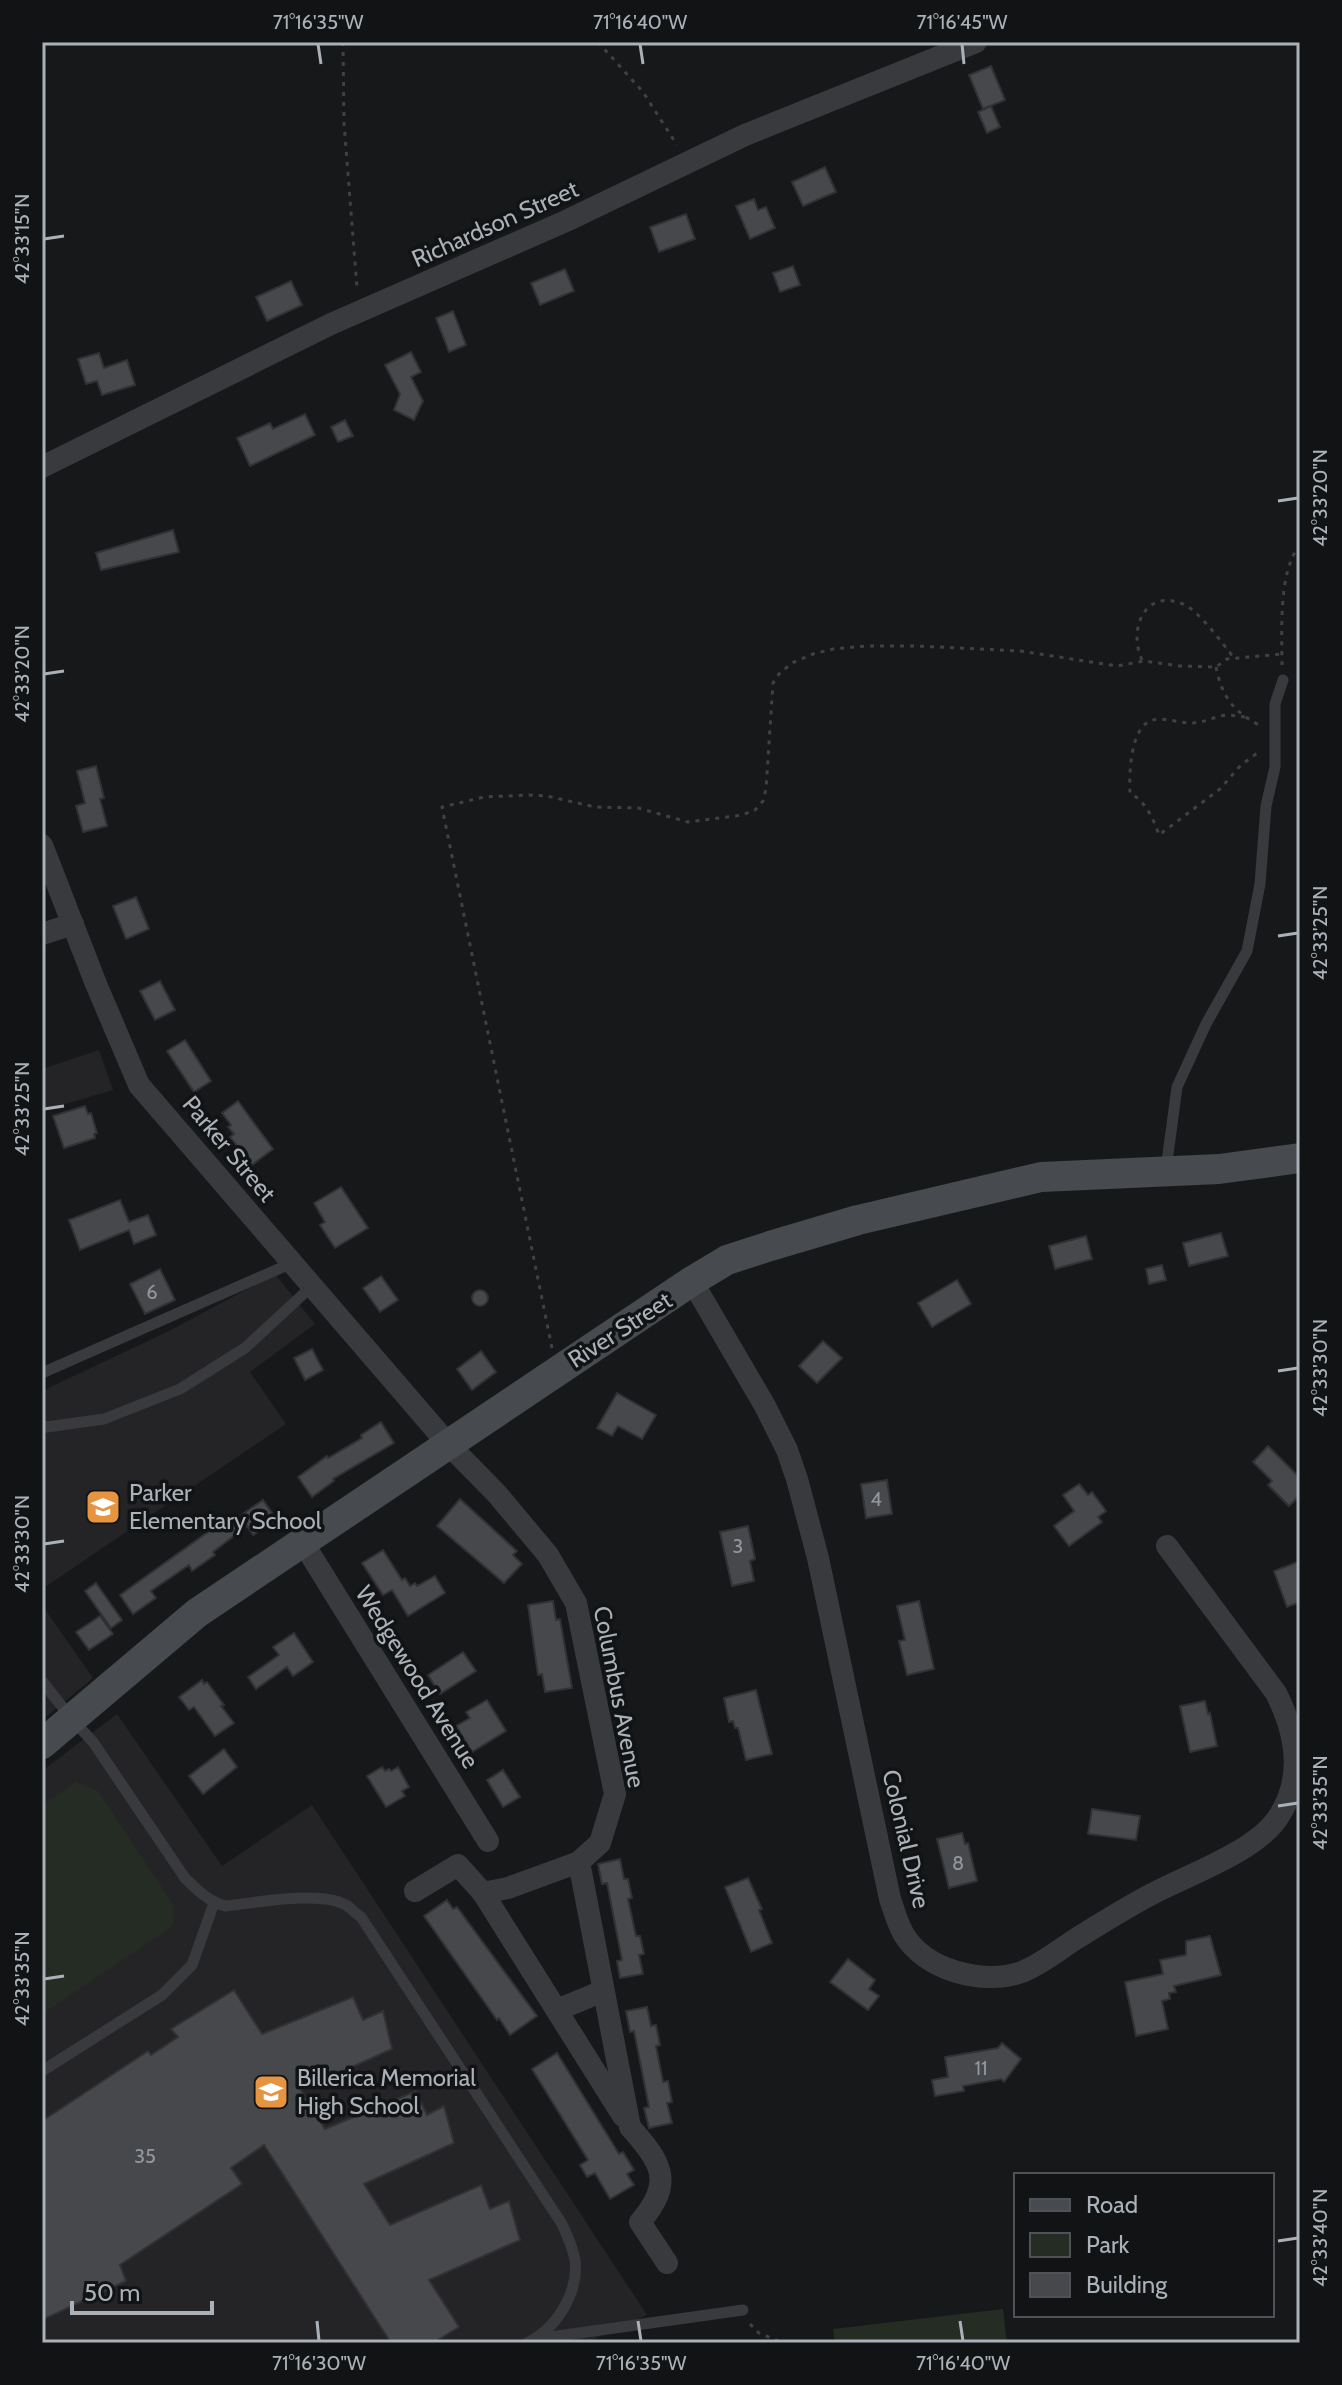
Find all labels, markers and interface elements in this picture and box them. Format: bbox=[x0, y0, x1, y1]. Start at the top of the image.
text: 71°16'35"W bbox=[273, 10, 363, 34]
text: 71°16'40"W bbox=[593, 10, 687, 34]
text: 71°16'45"W bbox=[916, 10, 1008, 34]
street label: Richardson Street bbox=[407, 174, 582, 273]
text: 42°33'15"N bbox=[10, 194, 34, 284]
text: 42°33'20"N bbox=[1308, 449, 1332, 547]
text: 42°33'20"N bbox=[10, 625, 34, 723]
text: 42°33'25"N bbox=[1308, 886, 1332, 980]
text: 42°33'25"N bbox=[10, 1062, 34, 1156]
street label: Parker Street bbox=[177, 1090, 282, 1208]
house number: 6 bbox=[146, 1280, 158, 1304]
street label: River Street bbox=[562, 1285, 677, 1374]
text: 42°33'30"N bbox=[1308, 1319, 1332, 1417]
place label: Parker Elementary School bbox=[129, 1478, 322, 1535]
house number: 4 bbox=[870, 1487, 882, 1511]
school or university icon: Parker Elementary School bbox=[84, 1488, 122, 1526]
text: 42°33'30"N bbox=[10, 1495, 34, 1593]
house number: 3 bbox=[733, 1534, 743, 1558]
street label: Wedgewood Avenue bbox=[349, 1580, 485, 1774]
street label: Columbus Avenue bbox=[588, 1604, 651, 1790]
text: 42°33'35"N bbox=[1308, 1755, 1332, 1851]
street label: Colonial Drive bbox=[876, 1767, 937, 1911]
house number: 8 bbox=[952, 1851, 964, 1875]
text: 42°33'35"N bbox=[10, 1931, 34, 2027]
house number: 11 bbox=[974, 2056, 988, 2080]
place label: Billerica Memorial High School bbox=[297, 2063, 476, 2120]
school or university icon: Billerica Memorial High School bbox=[252, 2073, 290, 2111]
house number: 35 bbox=[134, 2144, 156, 2168]
legend bbox=[1014, 2173, 1274, 2317]
text: 42°33'40"N bbox=[1308, 2189, 1332, 2287]
text: Road bbox=[1086, 2190, 1138, 2219]
text: Park bbox=[1086, 2230, 1129, 2259]
scale bar bbox=[72, 2265, 212, 2315]
text: Building bbox=[1086, 2270, 1168, 2299]
text: 50 m bbox=[84, 2278, 140, 2307]
text: 71°16'30"W bbox=[272, 2351, 366, 2375]
text: 71°16'35"W bbox=[596, 2351, 686, 2375]
text: 71°16'40"W bbox=[916, 2351, 1010, 2375]

